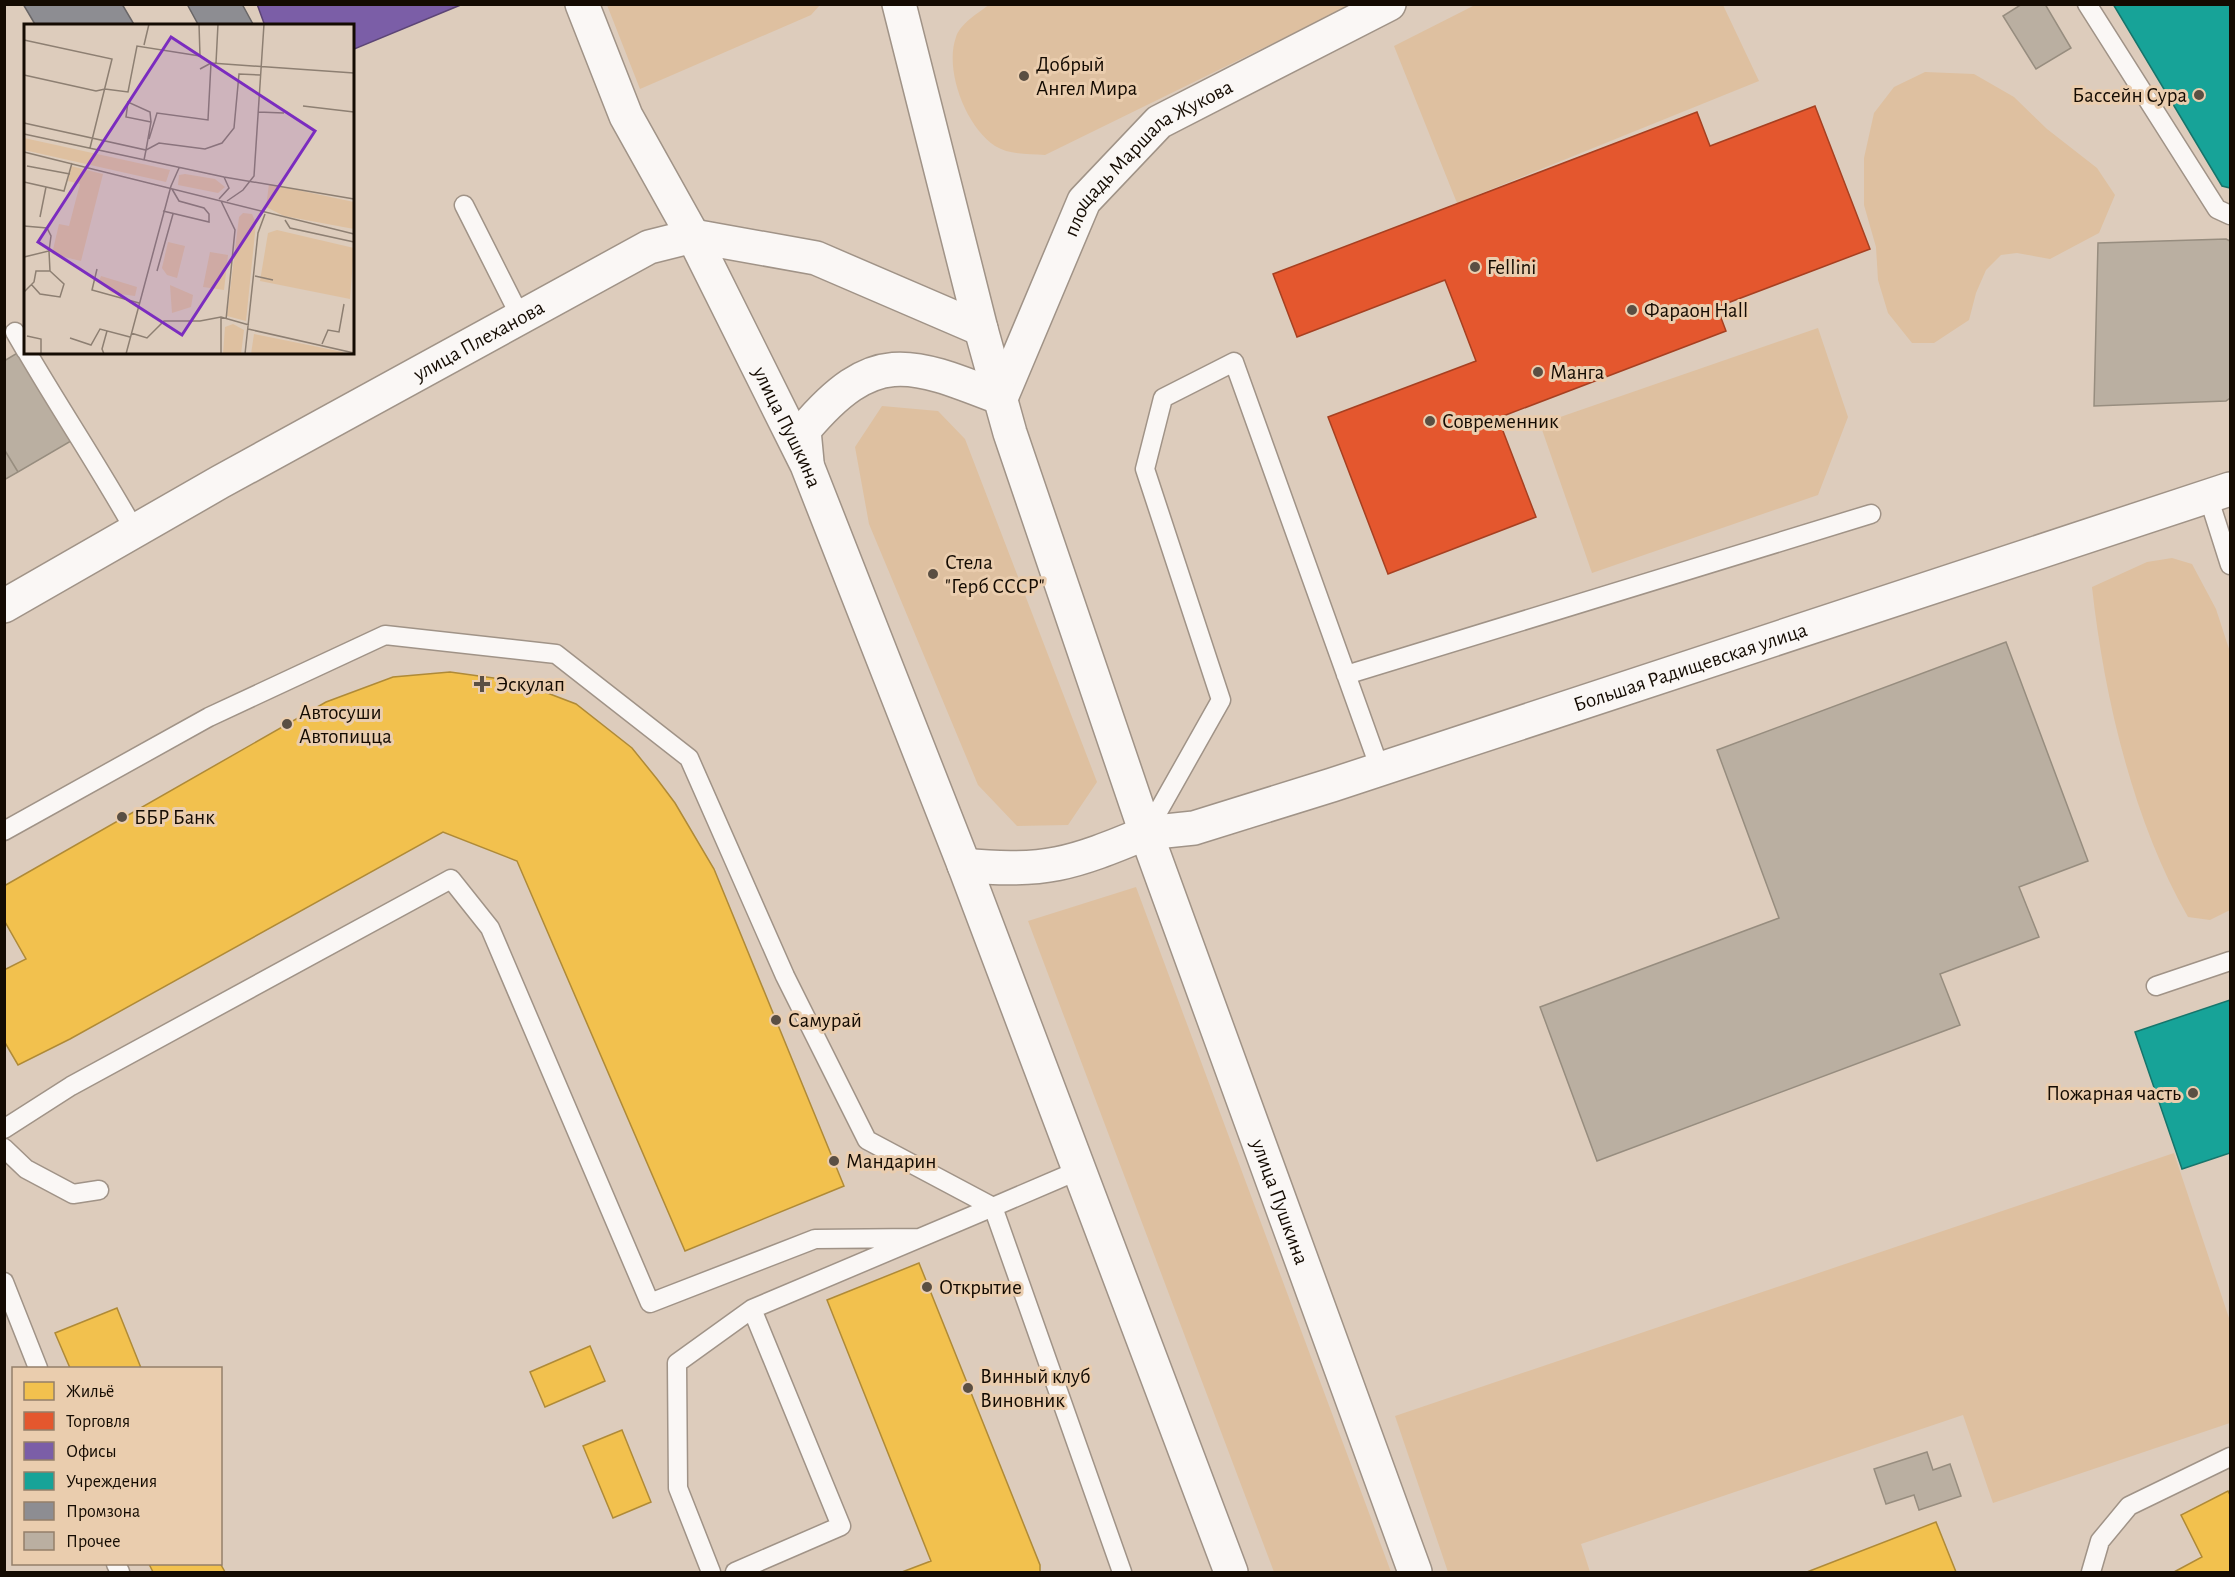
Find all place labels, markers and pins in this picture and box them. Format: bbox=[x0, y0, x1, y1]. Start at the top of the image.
place label: Добрый Ангел Мира bbox=[1036, 54, 1138, 99]
marker: Добрый Ангел Мира bbox=[1017, 69, 1031, 83]
place label: Бассейн Сура bbox=[2072, 85, 2187, 106]
marker: Бассейн Сура bbox=[2192, 88, 2206, 102]
place label: Fellini bbox=[1487, 257, 1536, 278]
marker: Fellini bbox=[1468, 260, 1482, 274]
place label: Фараон Hall bbox=[1644, 300, 1748, 321]
marker: Фараон Hall bbox=[1625, 303, 1639, 317]
place label: Манга bbox=[1550, 362, 1605, 383]
marker: Манга bbox=[1531, 365, 1545, 379]
place label: Современник bbox=[1442, 411, 1559, 432]
marker: Современник bbox=[1423, 414, 1437, 428]
place label: Стела "Герб СССР" bbox=[945, 552, 1045, 597]
marker: Стела "Герб СССР" bbox=[926, 567, 940, 581]
place label: Эскулап bbox=[496, 674, 565, 695]
marker: Эскулап bbox=[473, 675, 491, 693]
place label: Автосуши Автопицца bbox=[299, 702, 392, 747]
marker: Автосуши Автопицца bbox=[280, 717, 294, 731]
place label: ББР Банк bbox=[134, 807, 215, 828]
marker: ББР Банк bbox=[115, 810, 129, 824]
place label: Самурай bbox=[788, 1010, 862, 1031]
marker: Самурай bbox=[769, 1013, 783, 1027]
place label: Пожарная часть bbox=[2046, 1083, 2181, 1104]
marker: Пожарная часть bbox=[2186, 1086, 2200, 1100]
place label: Мандарин bbox=[846, 1151, 936, 1172]
marker: Мандарин bbox=[827, 1154, 841, 1168]
place label: Открытие bbox=[939, 1277, 1022, 1298]
marker: Открытие bbox=[920, 1280, 934, 1294]
place label: Винный клуб Виновник bbox=[980, 1366, 1090, 1411]
marker: Винный клуб Виновник bbox=[961, 1381, 975, 1395]

